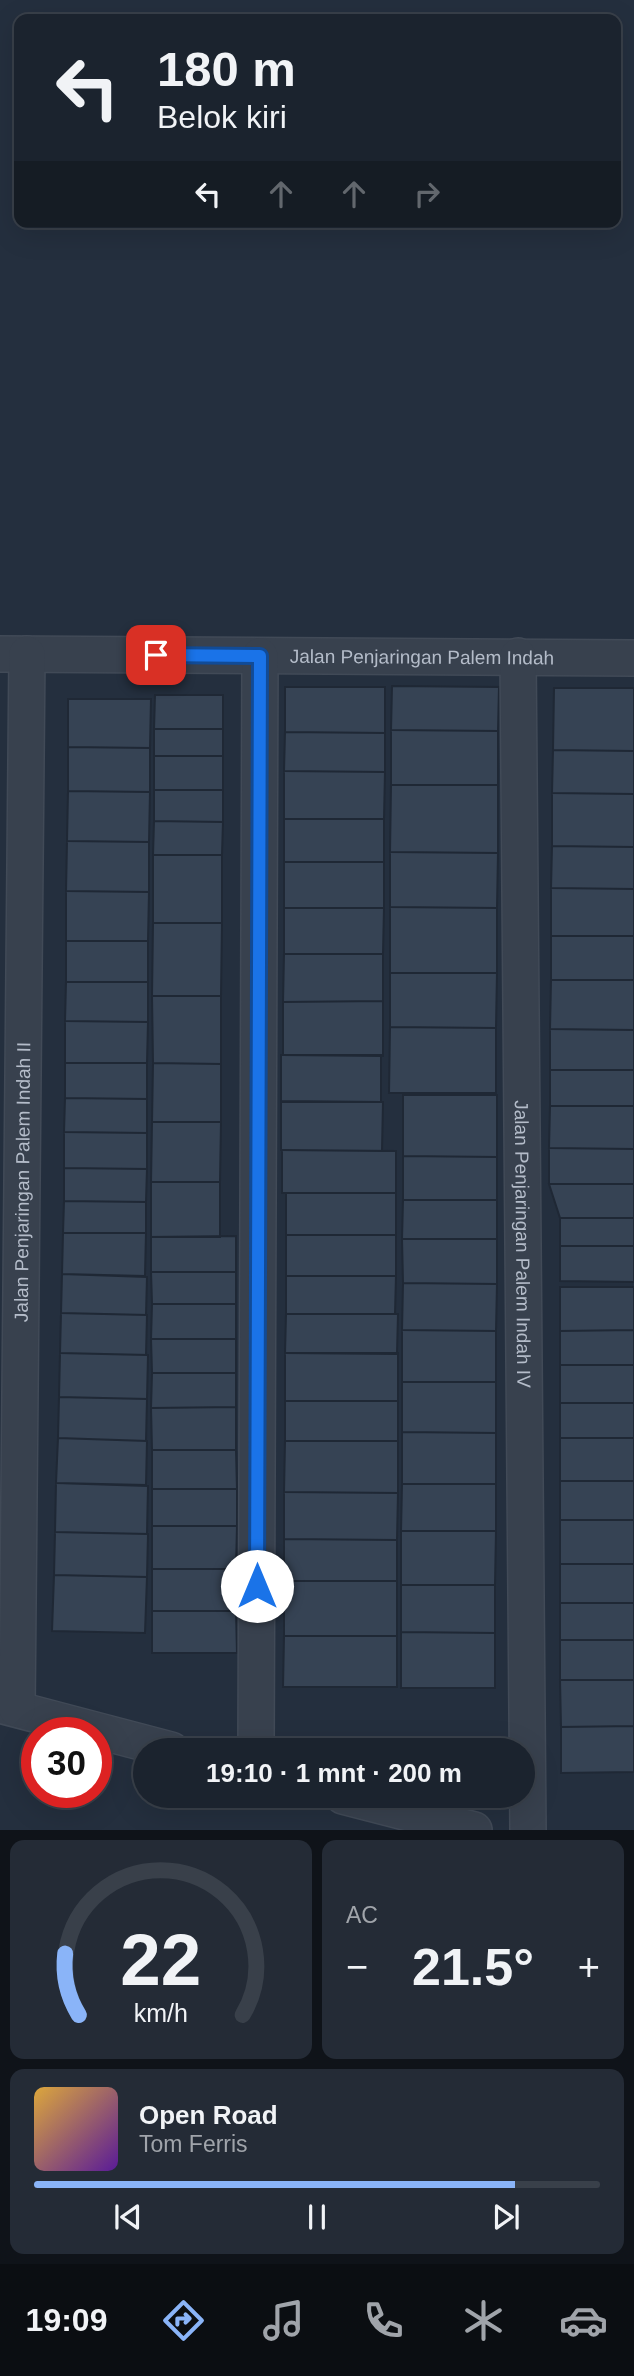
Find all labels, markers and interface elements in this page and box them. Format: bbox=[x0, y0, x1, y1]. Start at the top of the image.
icon: left bbox=[42, 42, 133, 133]
text: 180 m bbox=[157, 42, 296, 96]
text: Belok kiri bbox=[157, 99, 287, 135]
icon: left bbox=[189, 175, 227, 213]
icon: ahead bbox=[262, 175, 300, 213]
icon: ahead bbox=[335, 175, 373, 213]
icon: right bbox=[408, 175, 446, 213]
pin bbox=[126, 625, 186, 685]
icon: arrive bbox=[137, 636, 175, 674]
street label: Jalan Penjaringan Palem Indah bbox=[290, 646, 554, 668]
street label: Jalan Penjaringan Palem Indah II bbox=[11, 1042, 34, 1322]
street label: Jalan Penjaringan Palem Indah IV bbox=[511, 1100, 534, 1388]
position arrow bbox=[220, 1549, 294, 1623]
speed limit sign: 30 bbox=[21, 1717, 112, 1808]
text: 19:10 · 1 mnt · 200 m bbox=[206, 1758, 462, 1788]
text: AC bbox=[346, 1902, 378, 1928]
text: 22 bbox=[121, 1920, 201, 2001]
text: 21.5° bbox=[412, 1938, 534, 1996]
text: − bbox=[346, 1946, 368, 1988]
text: + bbox=[578, 1946, 600, 1988]
text: km/h bbox=[134, 1999, 188, 2027]
text: Open Road bbox=[139, 2100, 278, 2130]
text: Tom Ferris bbox=[139, 2131, 248, 2157]
icon: previous bbox=[109, 2198, 147, 2236]
icon: pause bbox=[298, 2198, 336, 2236]
icon: next bbox=[487, 2198, 525, 2236]
icon: directions bbox=[159, 2296, 208, 2345]
icon: music bbox=[259, 2296, 308, 2345]
icon: phone bbox=[359, 2296, 408, 2345]
icon: climate bbox=[459, 2296, 508, 2345]
icon: car bbox=[559, 2296, 608, 2345]
text: 19:09 bbox=[26, 2302, 107, 2338]

